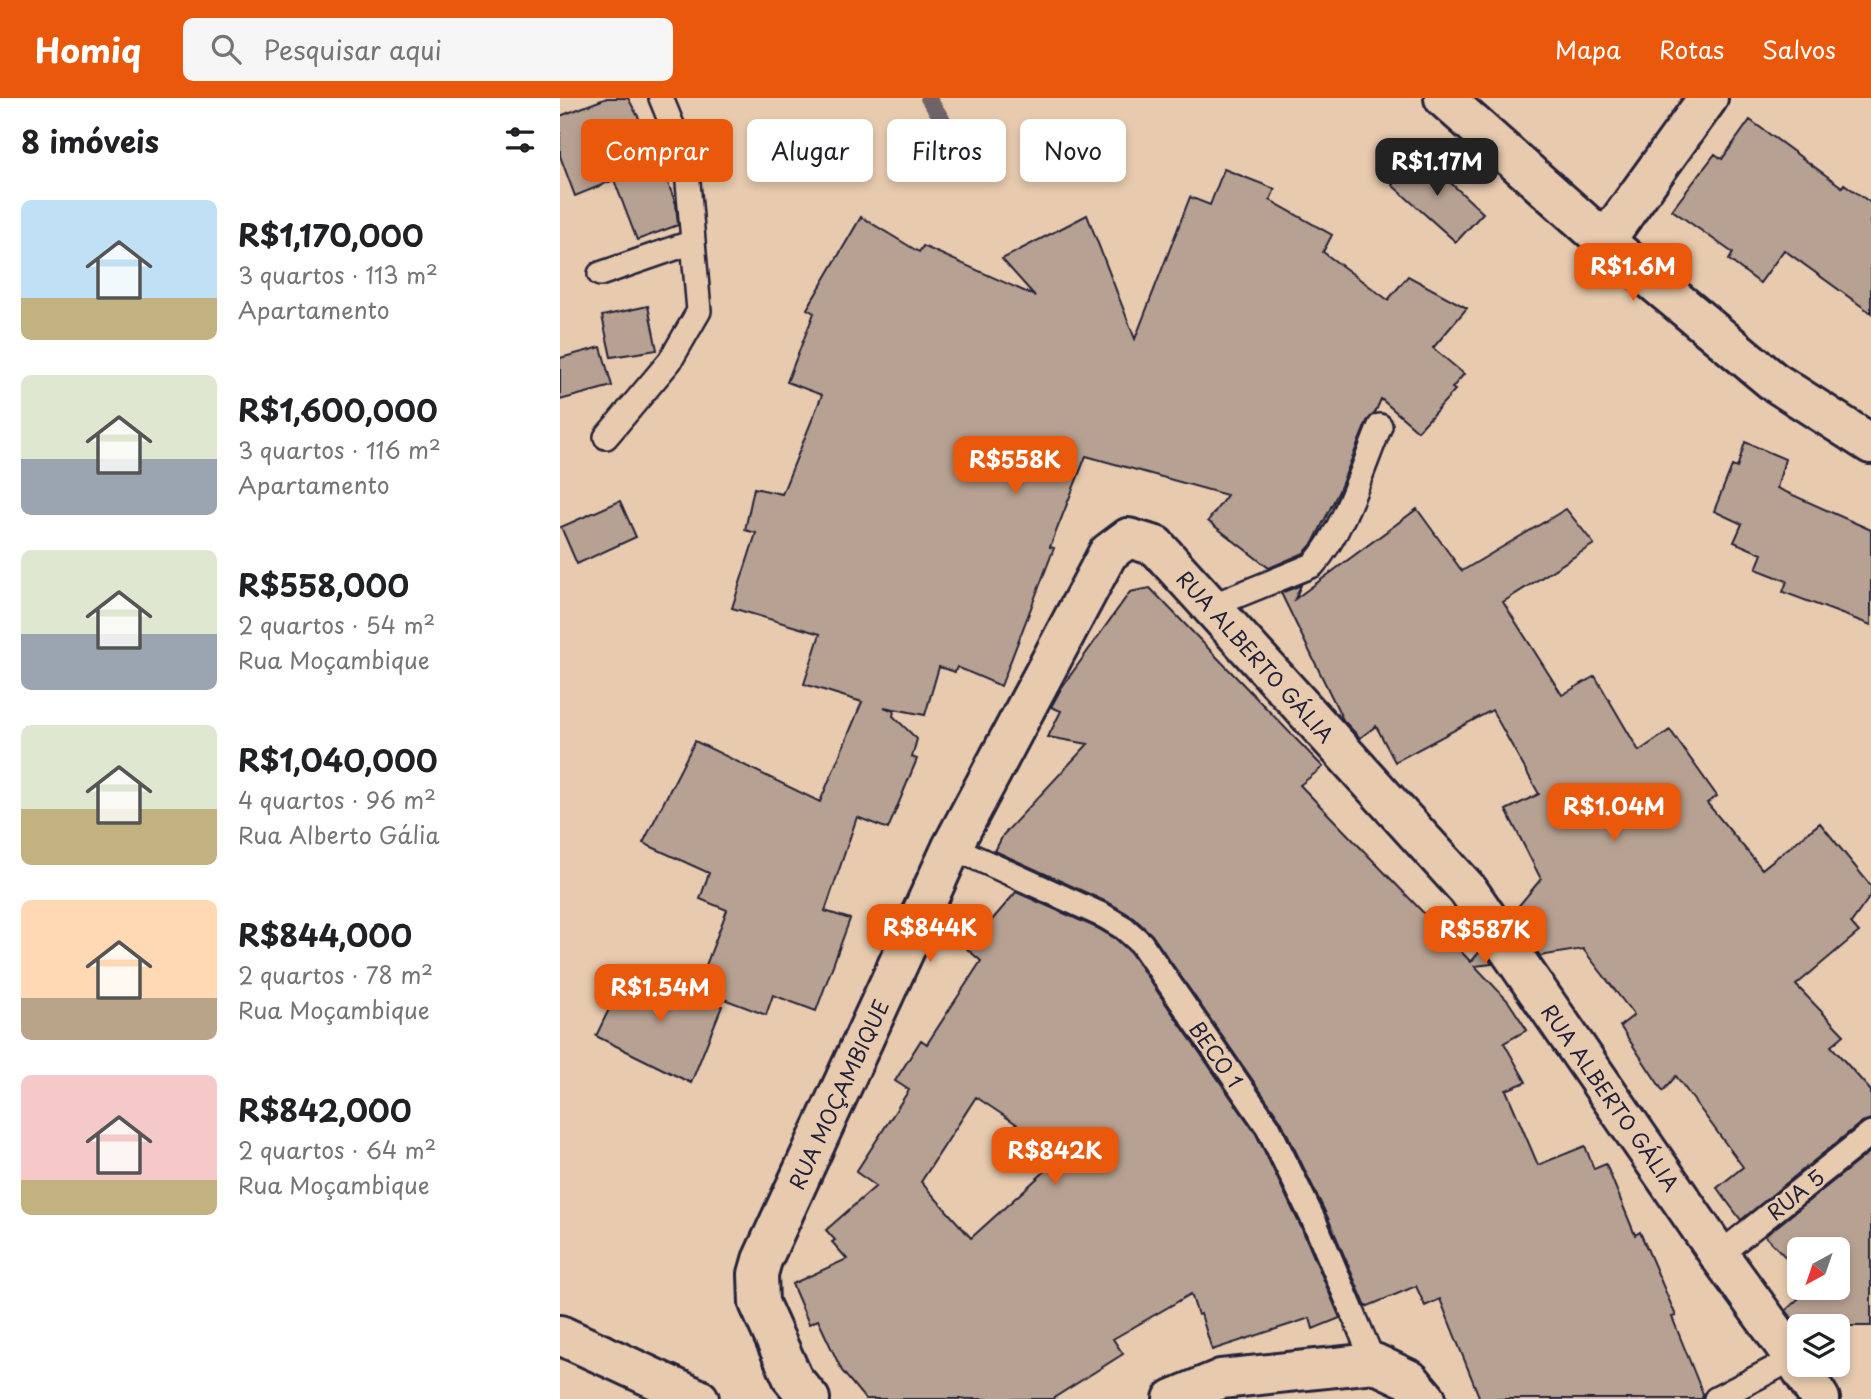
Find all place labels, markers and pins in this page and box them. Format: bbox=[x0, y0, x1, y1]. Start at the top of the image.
pin: R$1.17M bbox=[1372, 139, 1502, 198]
pin: R$1.6M bbox=[1576, 244, 1690, 303]
pin: R$558K bbox=[958, 436, 1072, 496]
pin: R$1.04M bbox=[1549, 784, 1679, 843]
pin: R$844K bbox=[873, 904, 987, 964]
pin: R$587K bbox=[1428, 906, 1542, 966]
pin: R$1.54M bbox=[595, 964, 725, 1024]
pin: R$842K bbox=[998, 1128, 1112, 1187]

